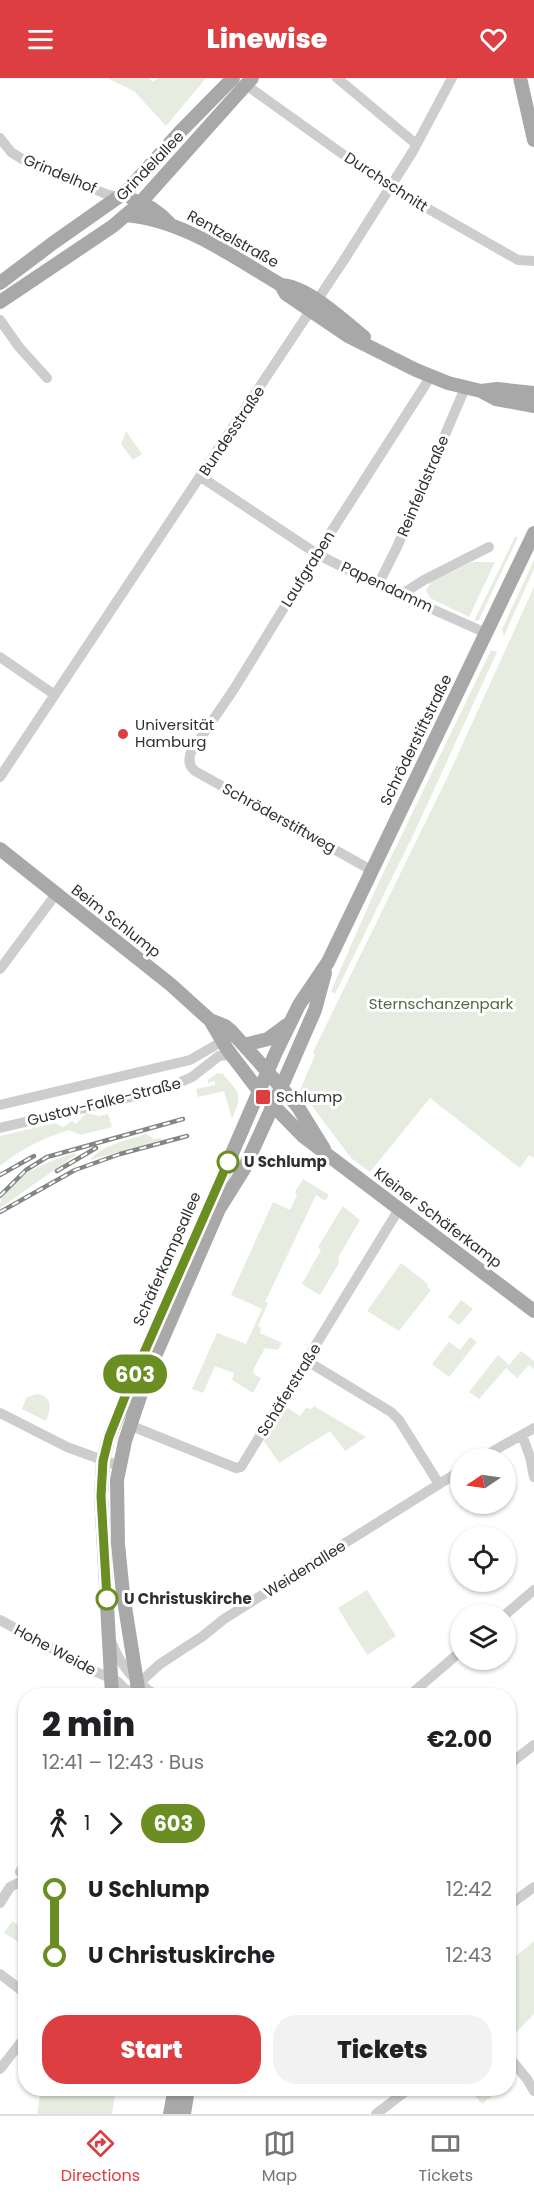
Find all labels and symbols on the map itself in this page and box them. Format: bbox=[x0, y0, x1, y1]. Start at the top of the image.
street label: Grindelallee bbox=[111, 126, 188, 205]
street label: Durchschnitt bbox=[341, 147, 432, 216]
street label: Grindelhof bbox=[20, 149, 100, 198]
street label: Rentzelstraße bbox=[184, 205, 283, 272]
street label: Bundesstraße bbox=[194, 382, 269, 480]
street label: Reinfeldstraße bbox=[392, 432, 453, 540]
street label: Laufgraben bbox=[276, 527, 339, 611]
street label: Papendamm bbox=[338, 556, 437, 617]
street label: Schröderstiftstraße bbox=[375, 671, 456, 809]
place label: Universität Hamburg bbox=[135, 714, 214, 752]
marker: Universität Hamburg bbox=[116, 727, 130, 741]
street label: Schröderstiftweg bbox=[219, 778, 340, 857]
street label: Beim Schlump bbox=[67, 879, 165, 962]
park label: Sternschanzenpark bbox=[369, 993, 513, 1014]
street label: Gustav-Falke-Straße bbox=[25, 1072, 183, 1131]
place label: Schlump bbox=[276, 1086, 342, 1107]
marker: Schlump bbox=[254, 1088, 272, 1106]
marker: U Schlump bbox=[217, 1151, 239, 1173]
place label: U Schlump bbox=[244, 1151, 327, 1172]
street label: Kleiner Schäferkamp bbox=[370, 1163, 507, 1273]
street label: Schäferkampsallee bbox=[127, 1188, 206, 1329]
street label: Schäferstraße bbox=[252, 1339, 326, 1440]
line badge: 603 bbox=[100, 1354, 170, 1394]
north arrow bbox=[450, 1448, 516, 1514]
street label: Weidenallee bbox=[260, 1535, 350, 1602]
marker: U Christuskirche bbox=[96, 1588, 118, 1610]
place label: U Christuskirche bbox=[124, 1588, 252, 1609]
street label: Hohe Weide bbox=[11, 1619, 100, 1680]

